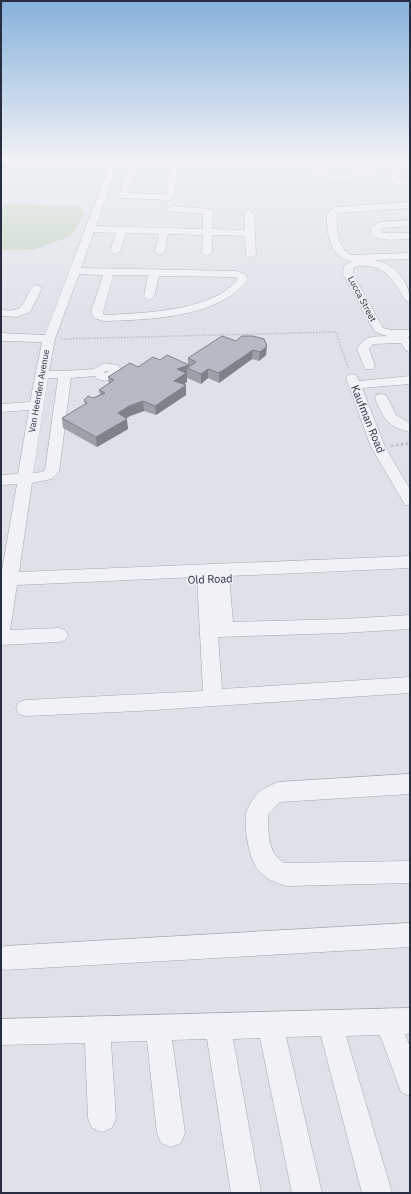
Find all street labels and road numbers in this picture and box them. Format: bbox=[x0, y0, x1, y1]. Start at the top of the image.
street label: Lucca Street bbox=[346, 274, 379, 323]
street label: Van Heerden Avenue bbox=[26, 348, 51, 433]
street label: Kaufman Road bbox=[348, 383, 388, 455]
street label: Old Road bbox=[187, 571, 233, 587]

